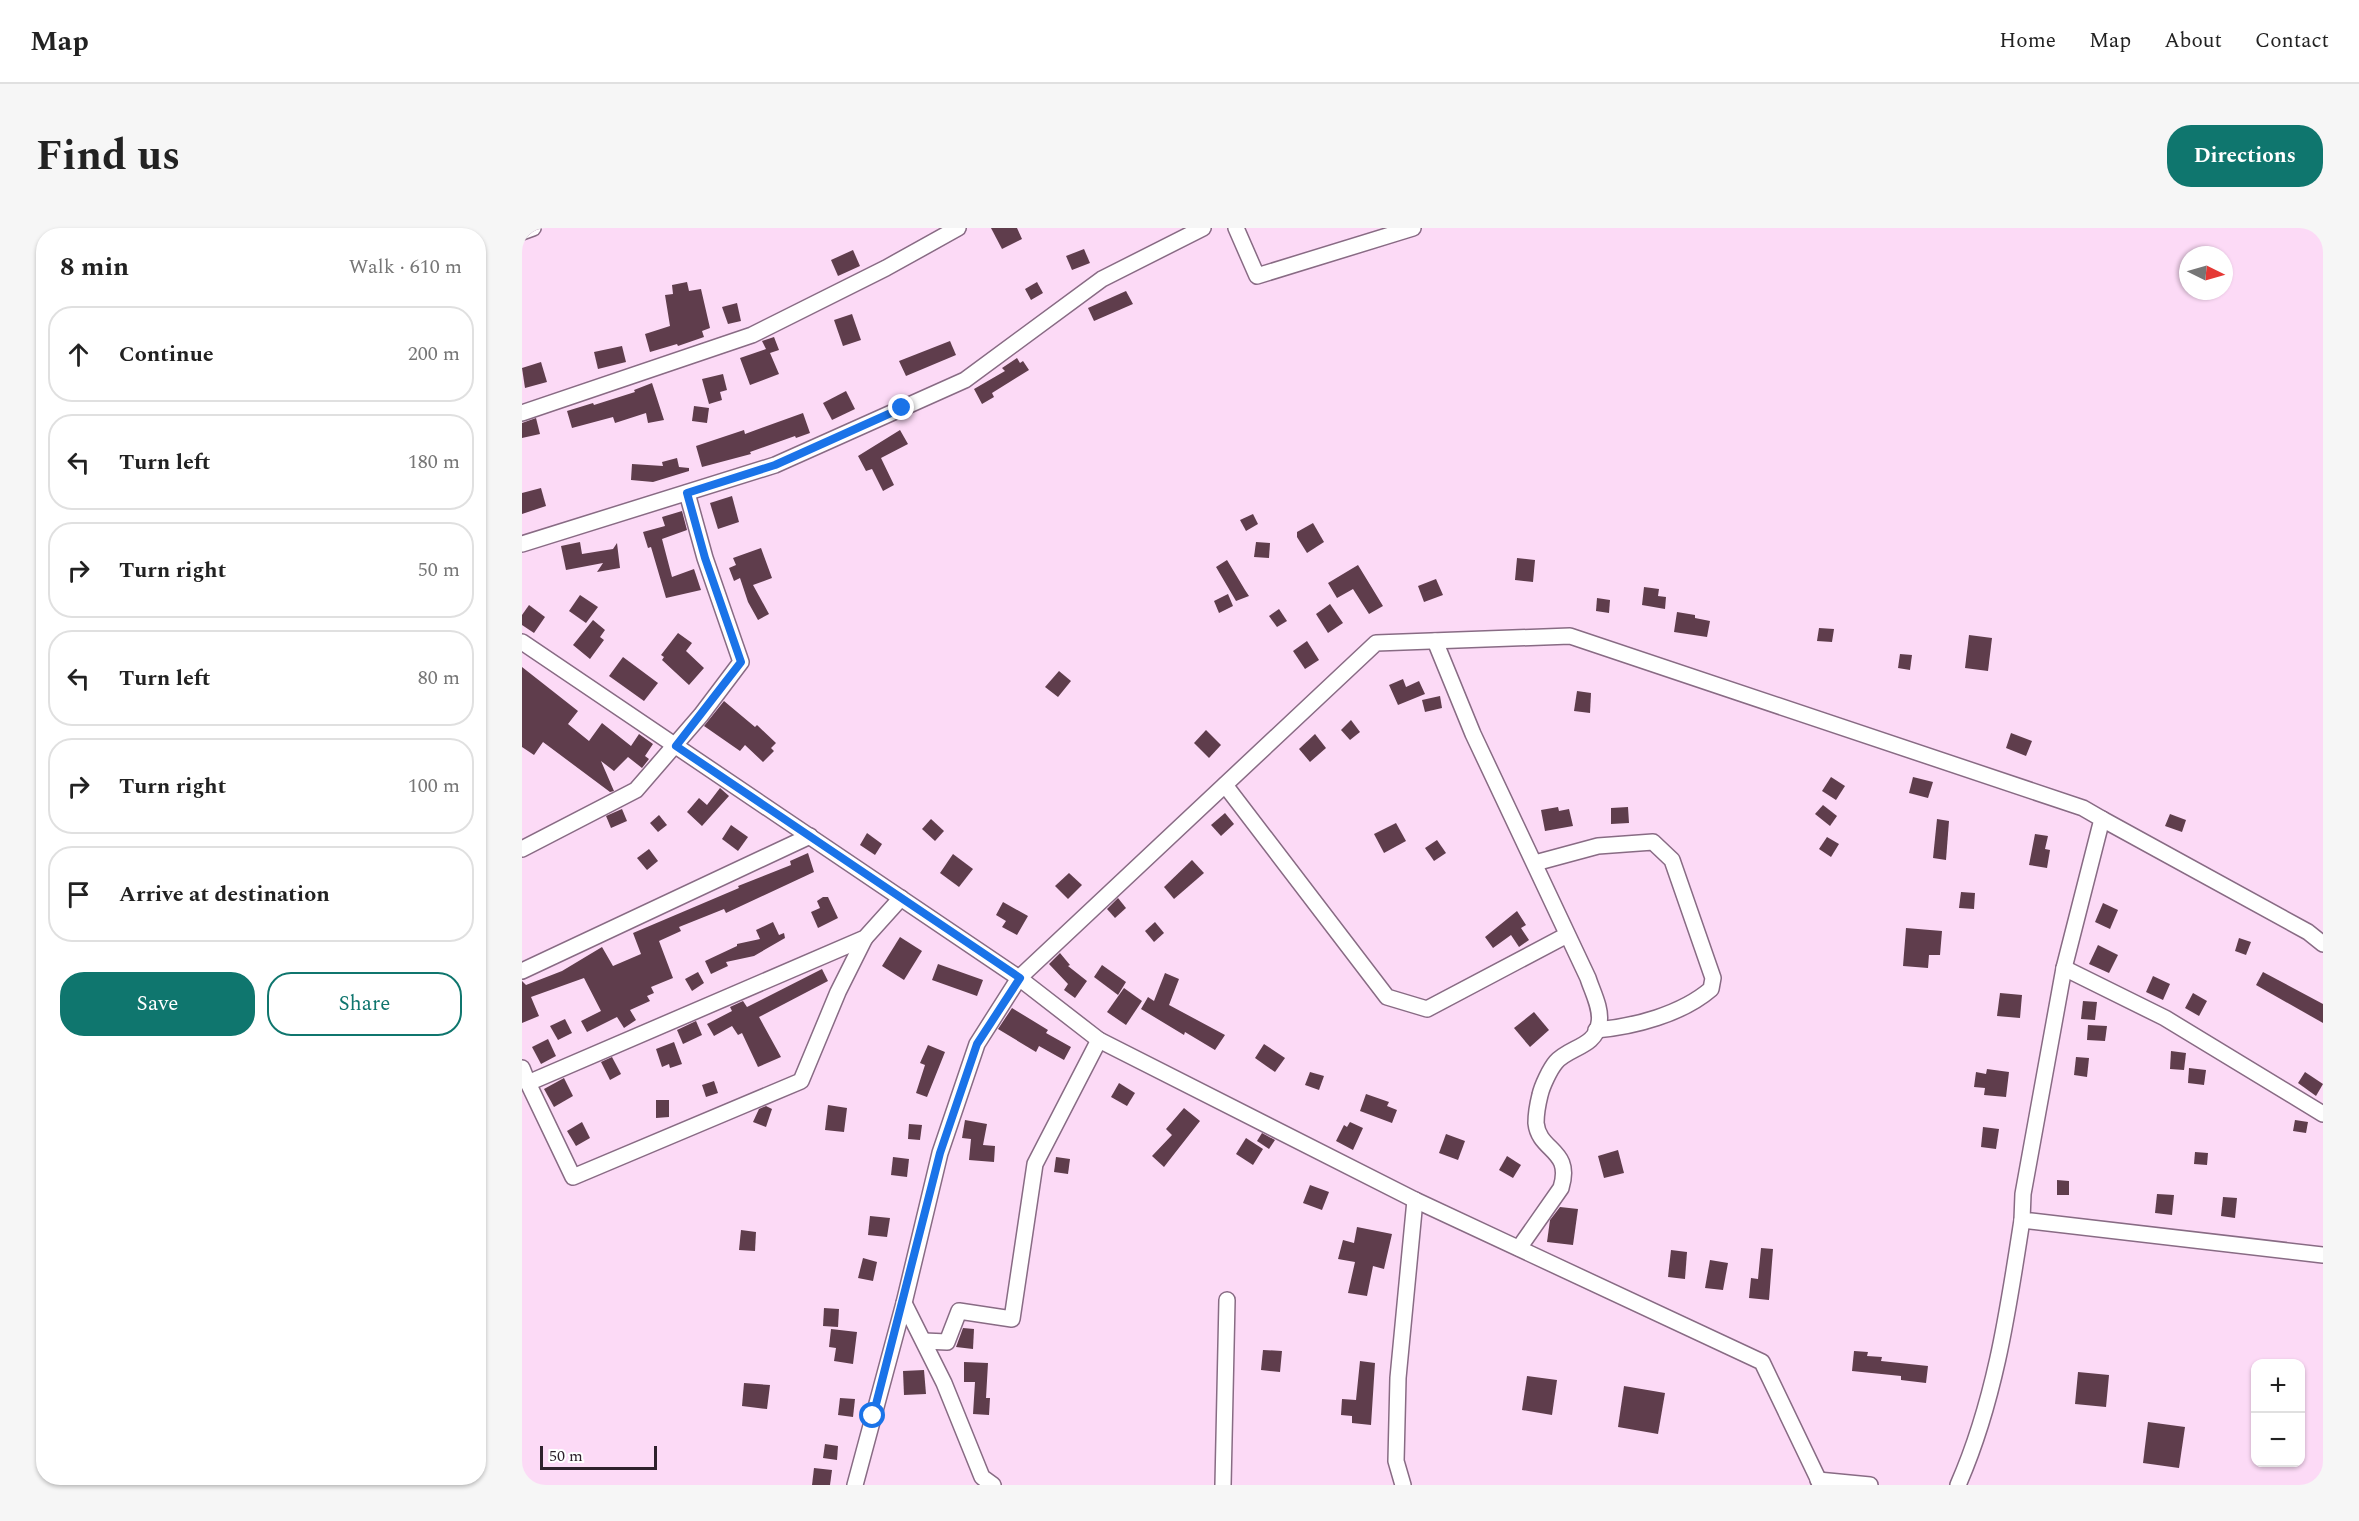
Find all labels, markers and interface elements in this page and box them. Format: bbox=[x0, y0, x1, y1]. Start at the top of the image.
text: Map bbox=[30, 20, 89, 63]
text: Home bbox=[1999, 25, 2056, 57]
text: Map bbox=[2089, 25, 2131, 57]
text: About bbox=[2164, 25, 2222, 57]
text: Contact bbox=[2255, 25, 2329, 57]
text: Find us bbox=[36, 125, 180, 188]
button: Directions bbox=[2167, 125, 2323, 187]
north arrow bbox=[2179, 246, 2233, 300]
text: 8 min bbox=[60, 247, 129, 287]
text: Walk · 610 m bbox=[349, 252, 462, 282]
icon: ahead bbox=[62, 338, 95, 371]
text: Continue bbox=[119, 338, 214, 371]
text: 200 m bbox=[408, 339, 460, 369]
route end bbox=[888, 394, 914, 420]
icon: left bbox=[62, 446, 95, 479]
text: Turn left bbox=[119, 446, 211, 479]
text: 180 m bbox=[408, 447, 460, 477]
icon: right bbox=[62, 554, 95, 587]
text: Turn right bbox=[119, 554, 226, 587]
text: 50 m bbox=[418, 555, 460, 585]
icon: left bbox=[62, 662, 95, 695]
text: Turn left bbox=[119, 662, 211, 695]
text: 80 m bbox=[418, 663, 460, 693]
icon: right bbox=[62, 770, 95, 803]
text: Turn right bbox=[119, 770, 226, 803]
text: 100 m bbox=[408, 771, 460, 801]
icon: arrive bbox=[62, 878, 95, 911]
text: Arrive at destination bbox=[119, 878, 330, 911]
button: Save bbox=[60, 972, 255, 1036]
button: Share bbox=[267, 972, 462, 1036]
map controls bbox=[2251, 1359, 2305, 1467]
button: + bbox=[2251, 1359, 2305, 1413]
route start bbox=[859, 1402, 885, 1428]
button: − bbox=[2251, 1413, 2305, 1467]
scale bar bbox=[540, 1443, 657, 1470]
text: 50 m bbox=[549, 1444, 583, 1468]

